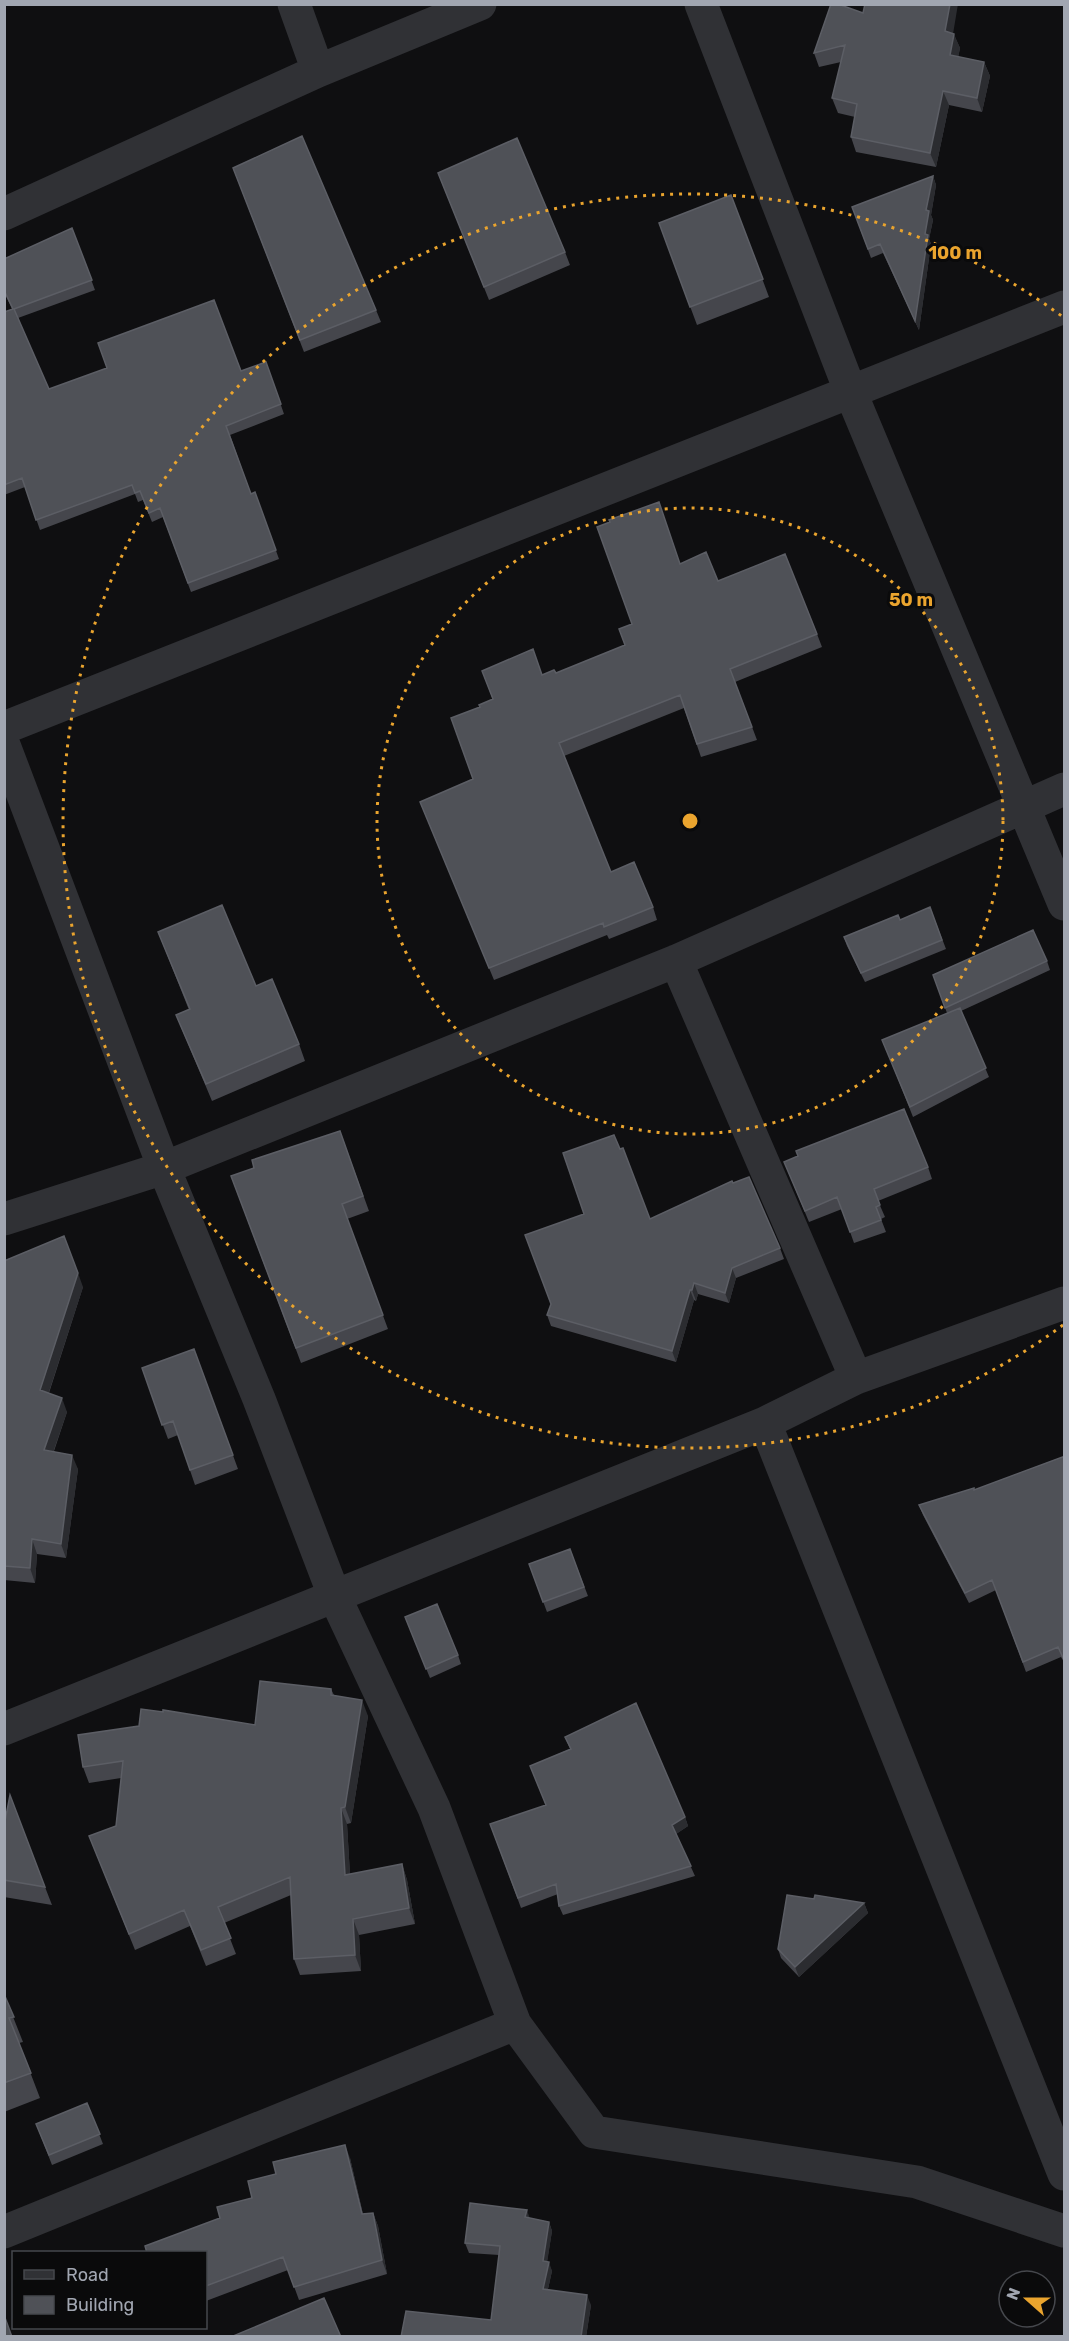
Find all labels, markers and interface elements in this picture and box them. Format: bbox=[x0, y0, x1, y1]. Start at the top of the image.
text: 100 m bbox=[928, 242, 982, 264]
text: 50 m bbox=[889, 589, 933, 611]
centre of rings bbox=[680, 811, 700, 831]
legend bbox=[12, 2251, 207, 2329]
text: Road bbox=[66, 2264, 109, 2286]
north arrow bbox=[997, 2269, 1057, 2329]
text: N bbox=[1003, 2285, 1024, 2303]
text: Building bbox=[66, 2294, 134, 2316]

